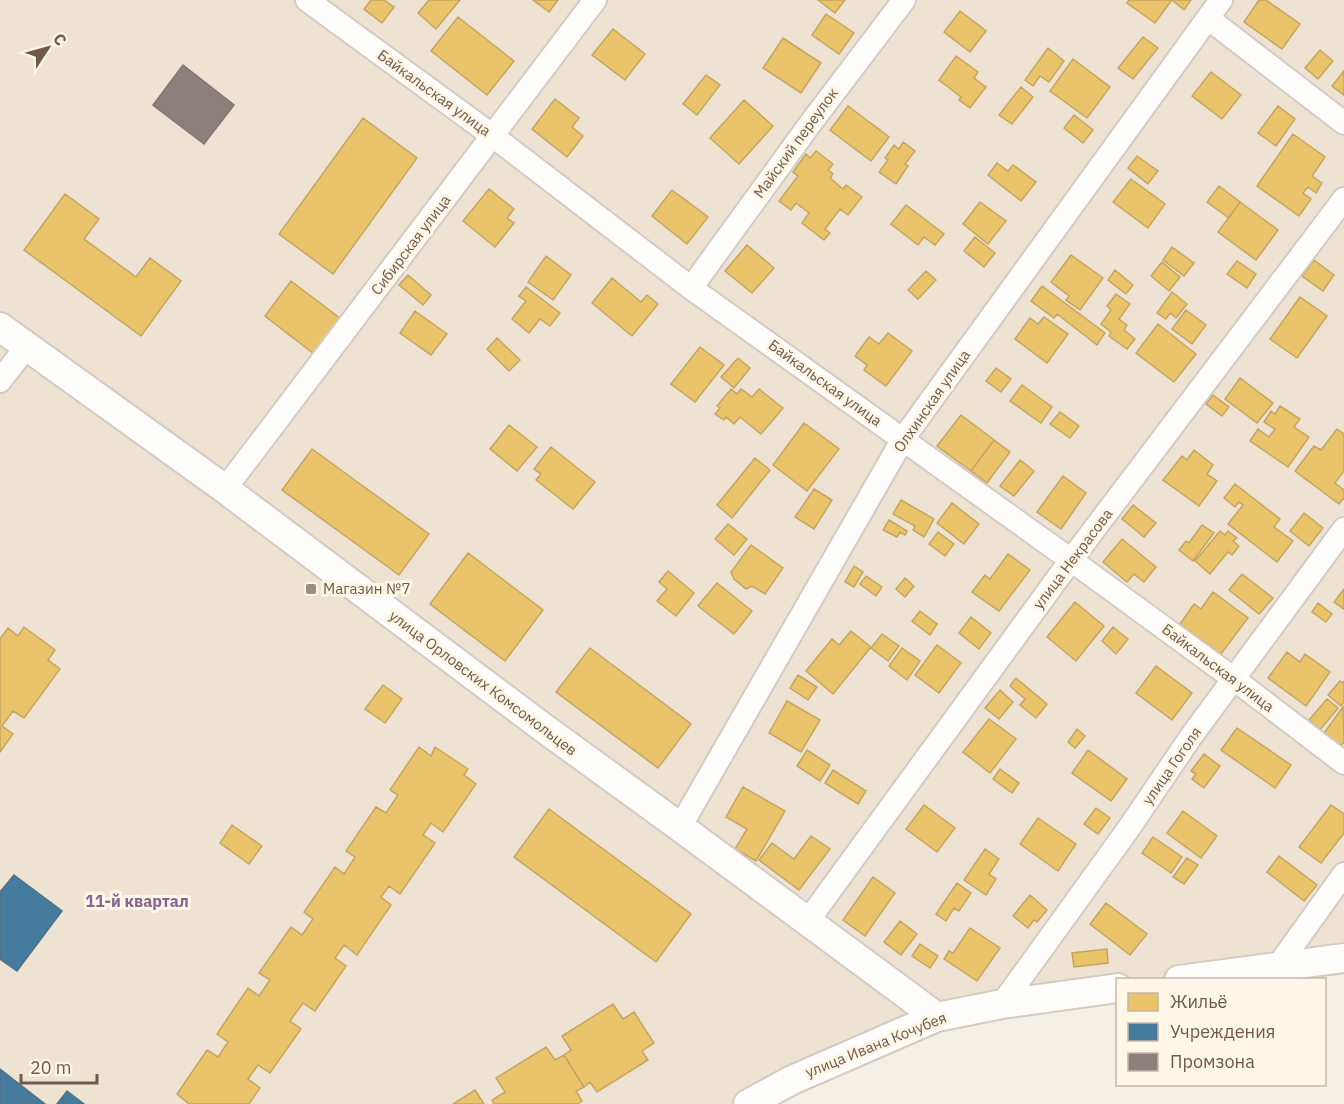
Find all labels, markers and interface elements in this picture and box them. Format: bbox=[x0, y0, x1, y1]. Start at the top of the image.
north arrow bbox=[18, 18, 78, 78]
text: С bbox=[49, 29, 71, 49]
street label: Байкальская улица bbox=[374, 45, 495, 140]
street label: Майский переулок bbox=[749, 84, 842, 202]
street label: Сибирская улица bbox=[367, 191, 455, 299]
street label: Байкальская улица bbox=[765, 335, 886, 430]
street label: Олхинская улица bbox=[889, 346, 974, 456]
street label: улица Некрасова bbox=[1029, 505, 1117, 613]
place label: Магазин №7 bbox=[323, 579, 411, 598]
marker: Магазин №7 bbox=[304, 582, 318, 596]
street label: улица Орловских Комсомольцев bbox=[386, 606, 581, 759]
street label: Байкальская улица bbox=[1158, 619, 1278, 716]
street label: улица Гоголя bbox=[1138, 723, 1205, 808]
district label: 11-й квартал bbox=[85, 891, 189, 911]
legend bbox=[1116, 978, 1326, 1086]
text: Жильё bbox=[1170, 990, 1228, 1013]
street label: улица Ивана Кочубея bbox=[802, 1008, 949, 1082]
text: Учреждения bbox=[1170, 1020, 1275, 1043]
scale bar bbox=[21, 1047, 98, 1085]
text: Промзона bbox=[1170, 1050, 1255, 1073]
text: 20 m bbox=[30, 1056, 72, 1079]

